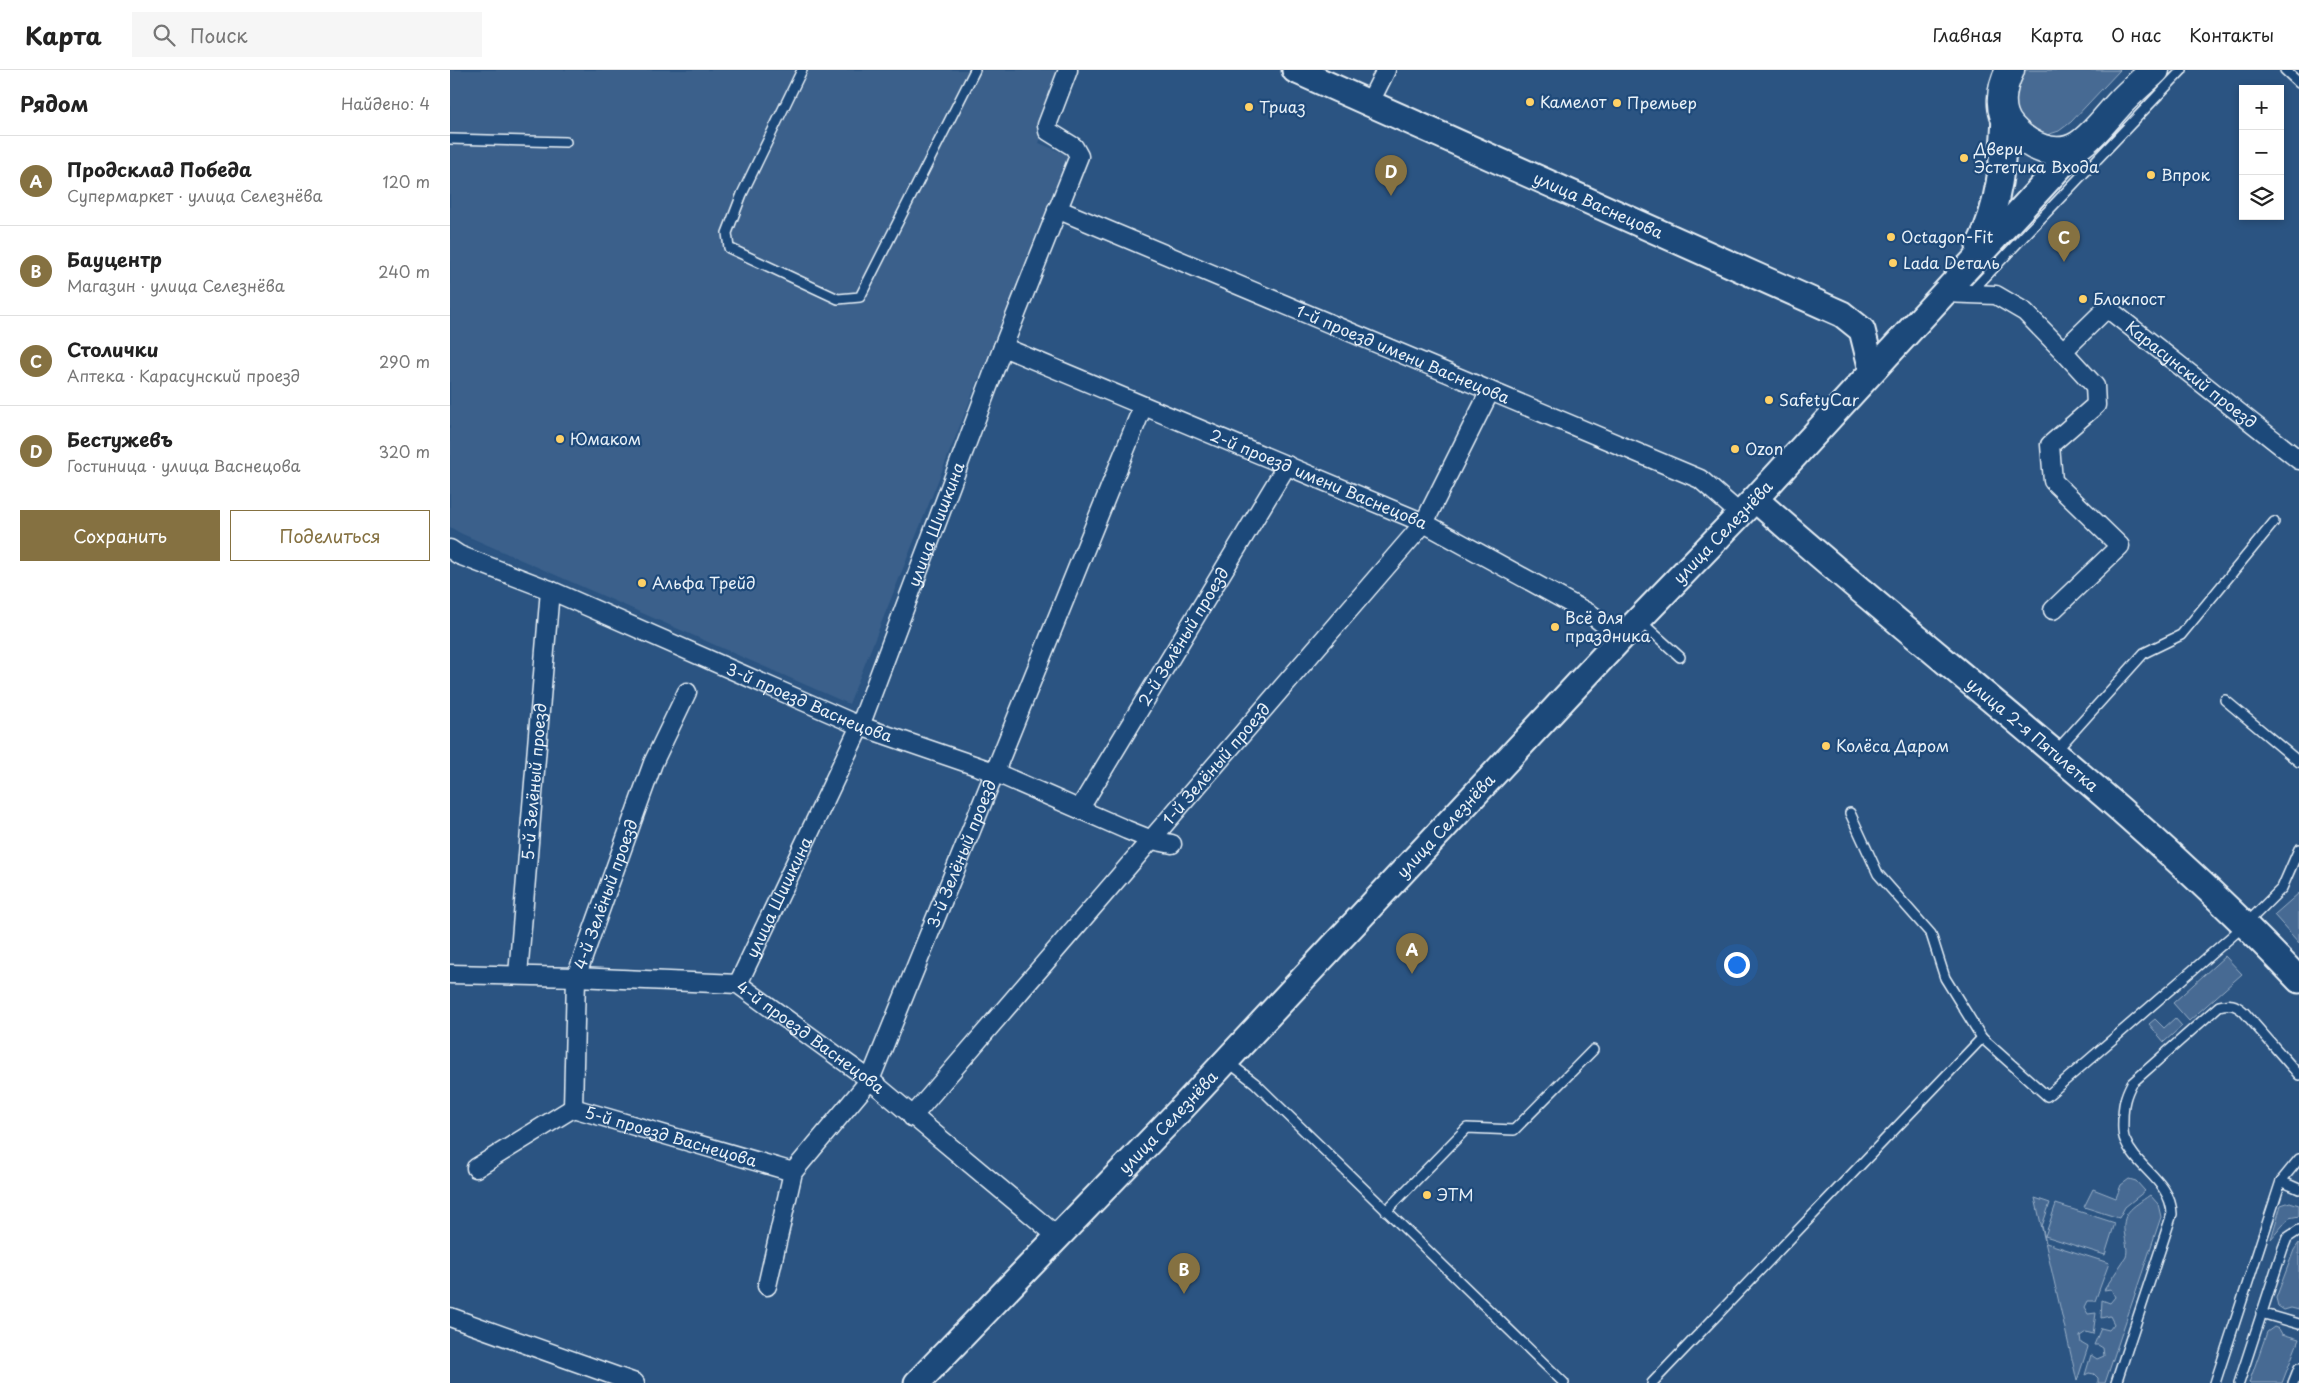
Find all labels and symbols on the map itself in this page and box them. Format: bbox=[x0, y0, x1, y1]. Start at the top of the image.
place label: Камелот bbox=[1540, 89, 1607, 113]
place label: Премьер bbox=[1627, 90, 1697, 114]
place label: Триаз bbox=[1259, 94, 1306, 118]
marker: Камелот bbox=[1524, 96, 1536, 108]
marker: Премьер bbox=[1611, 97, 1623, 109]
marker: Триаз bbox=[1243, 101, 1255, 113]
place label: Двери Эстетика Входа bbox=[1973, 136, 2099, 178]
marker: Двери Эстетика Входа bbox=[1958, 152, 1970, 164]
pin: D bbox=[1375, 155, 1407, 196]
place label: Впрок bbox=[2161, 162, 2211, 186]
street label: улица Васнецова bbox=[1530, 165, 1667, 244]
marker: Впрок bbox=[2145, 169, 2157, 181]
pin: C bbox=[2048, 221, 2080, 262]
place label: Octagon-Fit bbox=[1901, 224, 1994, 248]
marker: Octagon-Fit bbox=[1885, 231, 1897, 243]
place label: Lada Dеталь bbox=[1903, 250, 2000, 274]
marker: Lada Dеталь bbox=[1887, 257, 1899, 269]
place label: Блокпост bbox=[2093, 286, 2165, 310]
marker: Блокпост bbox=[2077, 293, 2089, 305]
street label: 1-й проезд имени Васнецова bbox=[1293, 298, 1514, 409]
street label: Карасунский проезд bbox=[2121, 314, 2262, 433]
place label: SafetyCar bbox=[1779, 387, 1860, 411]
marker: SafetyCar bbox=[1763, 394, 1775, 406]
street label: 2-й проезд имени Васнецова bbox=[1207, 422, 1431, 534]
place label: Юмаком bbox=[570, 426, 641, 450]
marker: Юмаком bbox=[554, 433, 566, 445]
place label: Ozon bbox=[1745, 436, 1783, 460]
marker: Ozon bbox=[1729, 443, 1741, 455]
street label: улица Шишкина bbox=[901, 458, 970, 590]
street label: улица Селезнёва bbox=[1667, 474, 1778, 588]
street label: 2-й Зелёный проезд bbox=[1131, 562, 1234, 710]
place label: Альфа Трейд bbox=[652, 570, 756, 594]
marker: Альфа Трейд bbox=[636, 577, 648, 589]
place label: Всё для праздника bbox=[1565, 605, 1650, 647]
marker: Всё для праздника bbox=[1549, 621, 1561, 633]
street label: 3-й проезд Васнецова bbox=[723, 656, 896, 747]
street label: улица 2-я Пятилетка bbox=[1962, 671, 2105, 797]
street label: 1-й Зелёный проезд bbox=[1156, 697, 1275, 830]
street label: 5-й Зелёный проезд bbox=[515, 702, 552, 861]
place label: Колёса Даром bbox=[1836, 733, 1949, 757]
marker: Колёса Даром bbox=[1820, 740, 1832, 752]
street label: улица Селезнёва bbox=[1390, 768, 1500, 883]
street label: 3-й Зелёный проезд bbox=[920, 776, 1002, 931]
street label: 4-й Зелёный проезд bbox=[567, 815, 643, 972]
street label: улица Шишкина bbox=[739, 832, 817, 961]
pin: A bbox=[1396, 933, 1428, 974]
your location bbox=[1724, 952, 1750, 978]
street label: 4-й проезд Васнецова bbox=[732, 974, 890, 1099]
street label: улица Селезнёва bbox=[1112, 1064, 1223, 1179]
street label: 5-й проезд Васнецова bbox=[582, 1099, 760, 1172]
place label: ЭТМ bbox=[1436, 1182, 1474, 1206]
marker: ЭТМ bbox=[1421, 1189, 1433, 1201]
pin: B bbox=[1168, 1253, 1200, 1294]

